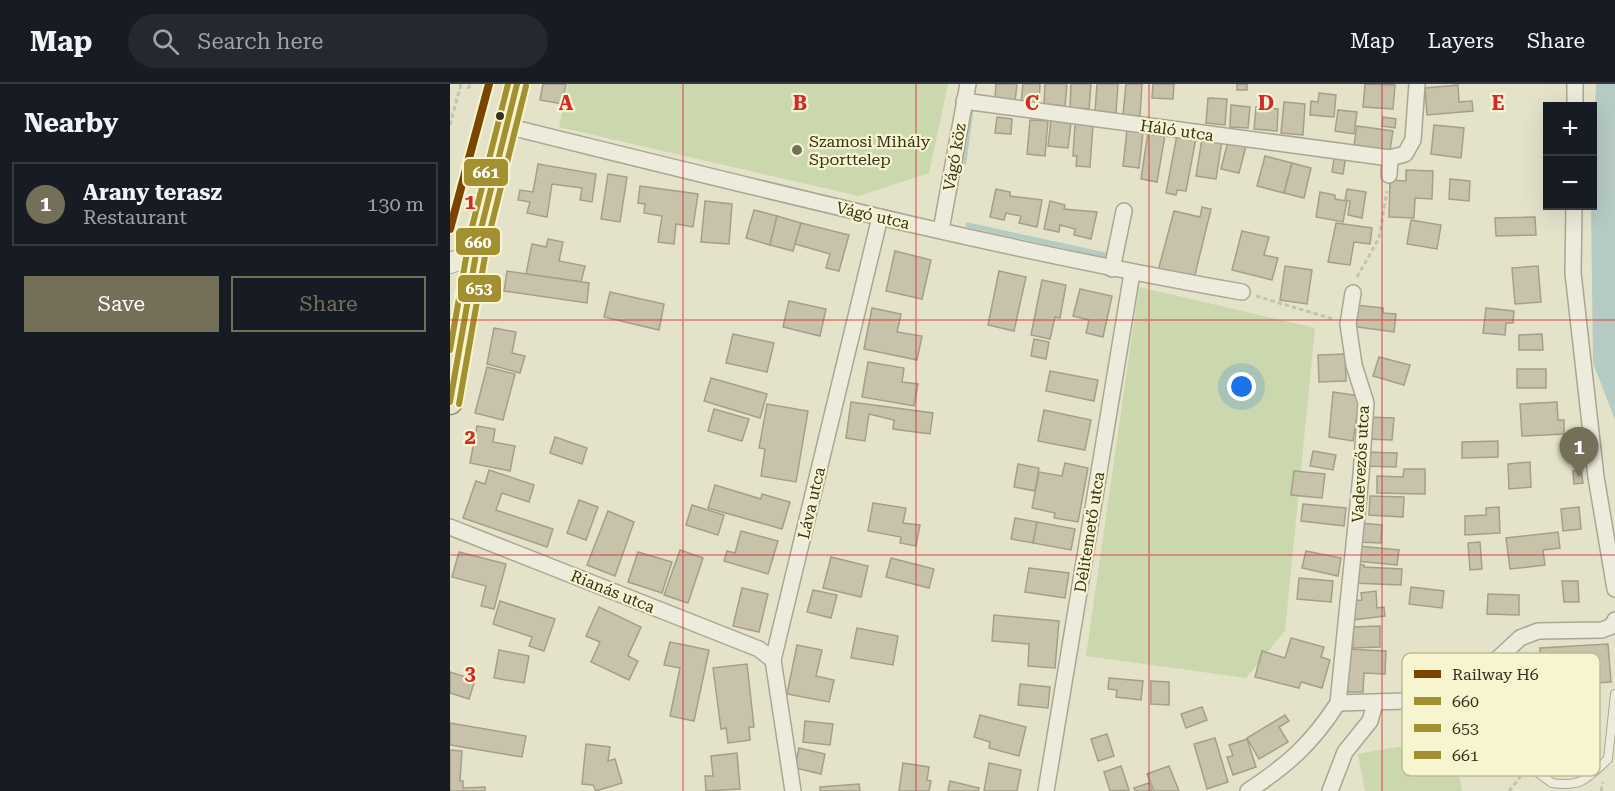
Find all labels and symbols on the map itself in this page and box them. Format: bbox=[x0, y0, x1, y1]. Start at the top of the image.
text: A bbox=[559, 91, 574, 115]
text: B bbox=[793, 91, 807, 115]
text: C bbox=[1025, 91, 1039, 115]
text: D bbox=[1258, 91, 1274, 115]
text: E bbox=[1492, 91, 1505, 115]
unlabelled marker bbox=[494, 110, 506, 122]
street label: Háló utca bbox=[1139, 116, 1215, 145]
street label: Vágó köz bbox=[939, 121, 970, 192]
place label: Szamosi Mihály Sporttelep bbox=[809, 132, 931, 169]
marker: Szamosi Mihály Sporttelep bbox=[790, 143, 804, 157]
line badge: 661 bbox=[463, 158, 509, 187]
text: 661 bbox=[473, 163, 499, 182]
text: 1 bbox=[464, 190, 476, 214]
street label: Vágó utca bbox=[834, 198, 912, 233]
line badge: 660 bbox=[455, 227, 501, 256]
text: 660 bbox=[465, 233, 491, 252]
line badge: 653 bbox=[457, 274, 502, 303]
text: 653 bbox=[466, 279, 492, 298]
your location bbox=[1227, 372, 1256, 401]
street label: Vadevezős utca bbox=[1348, 404, 1373, 523]
text: 2 bbox=[464, 425, 476, 449]
pin: 1 bbox=[1560, 428, 1598, 477]
street label: Láva utca bbox=[794, 465, 829, 541]
street label: Délitemető utca bbox=[1071, 470, 1108, 594]
street label: Rianás utca bbox=[568, 566, 658, 617]
legend bbox=[1402, 653, 1600, 776]
text: 3 bbox=[464, 661, 476, 685]
text: Railway H6 bbox=[1452, 665, 1539, 684]
text: 660 bbox=[1452, 692, 1479, 711]
text: 653 bbox=[1452, 719, 1479, 738]
text: 661 bbox=[1452, 746, 1479, 765]

